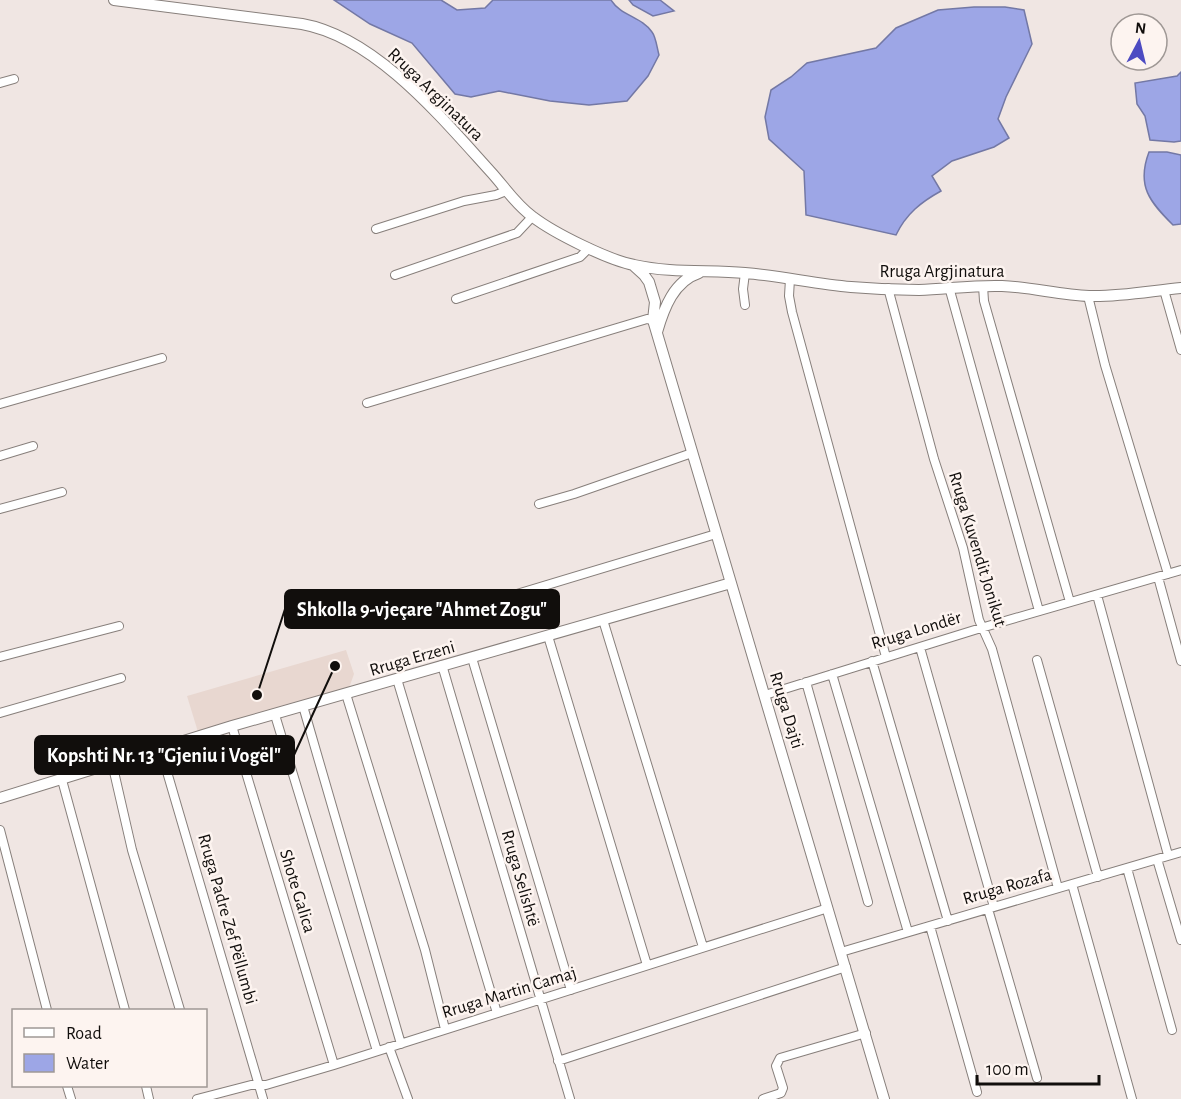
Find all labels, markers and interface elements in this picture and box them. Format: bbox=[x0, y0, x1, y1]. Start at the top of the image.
north arrow bbox=[1109, 12, 1169, 72]
text: N bbox=[1134, 19, 1147, 37]
street label: Rruga Argjinatura bbox=[384, 45, 487, 145]
street label: Rruga Argjinatura bbox=[879, 263, 1005, 281]
street label: Rruga Kuvendit Jonikut bbox=[945, 470, 1009, 629]
callout: Shkolla 9-vjeçare "Ahmet Zogu" bbox=[285, 590, 559, 628]
text: Shkolla 9-vjeçare "Ahmet Zogu" bbox=[297, 600, 547, 620]
street label: Rruga Londër bbox=[869, 609, 964, 653]
street label: Rruga Erzeni bbox=[368, 638, 457, 680]
street label: Rruga Dajti bbox=[766, 670, 806, 751]
callout: Kopshti Nr. 13 "Gjeniu i Vogël" bbox=[35, 736, 294, 774]
text: Kopshti Nr. 13 "Gjeniu i Vogël" bbox=[47, 746, 281, 766]
street label: Rruga Selishtë bbox=[498, 828, 542, 929]
street label: Rruga Padre Zef Pëllumbi bbox=[194, 832, 260, 1007]
street label: Shote Galica bbox=[276, 848, 318, 935]
street label: Rruga Rozafa bbox=[961, 866, 1054, 908]
street label: Rruga Martin Camaj bbox=[440, 964, 579, 1022]
legend bbox=[12, 1009, 207, 1087]
text: Road bbox=[66, 1025, 102, 1043]
scale bar bbox=[977, 1048, 1098, 1086]
text: Water bbox=[66, 1055, 109, 1073]
text: 100 m bbox=[986, 1061, 1029, 1079]

